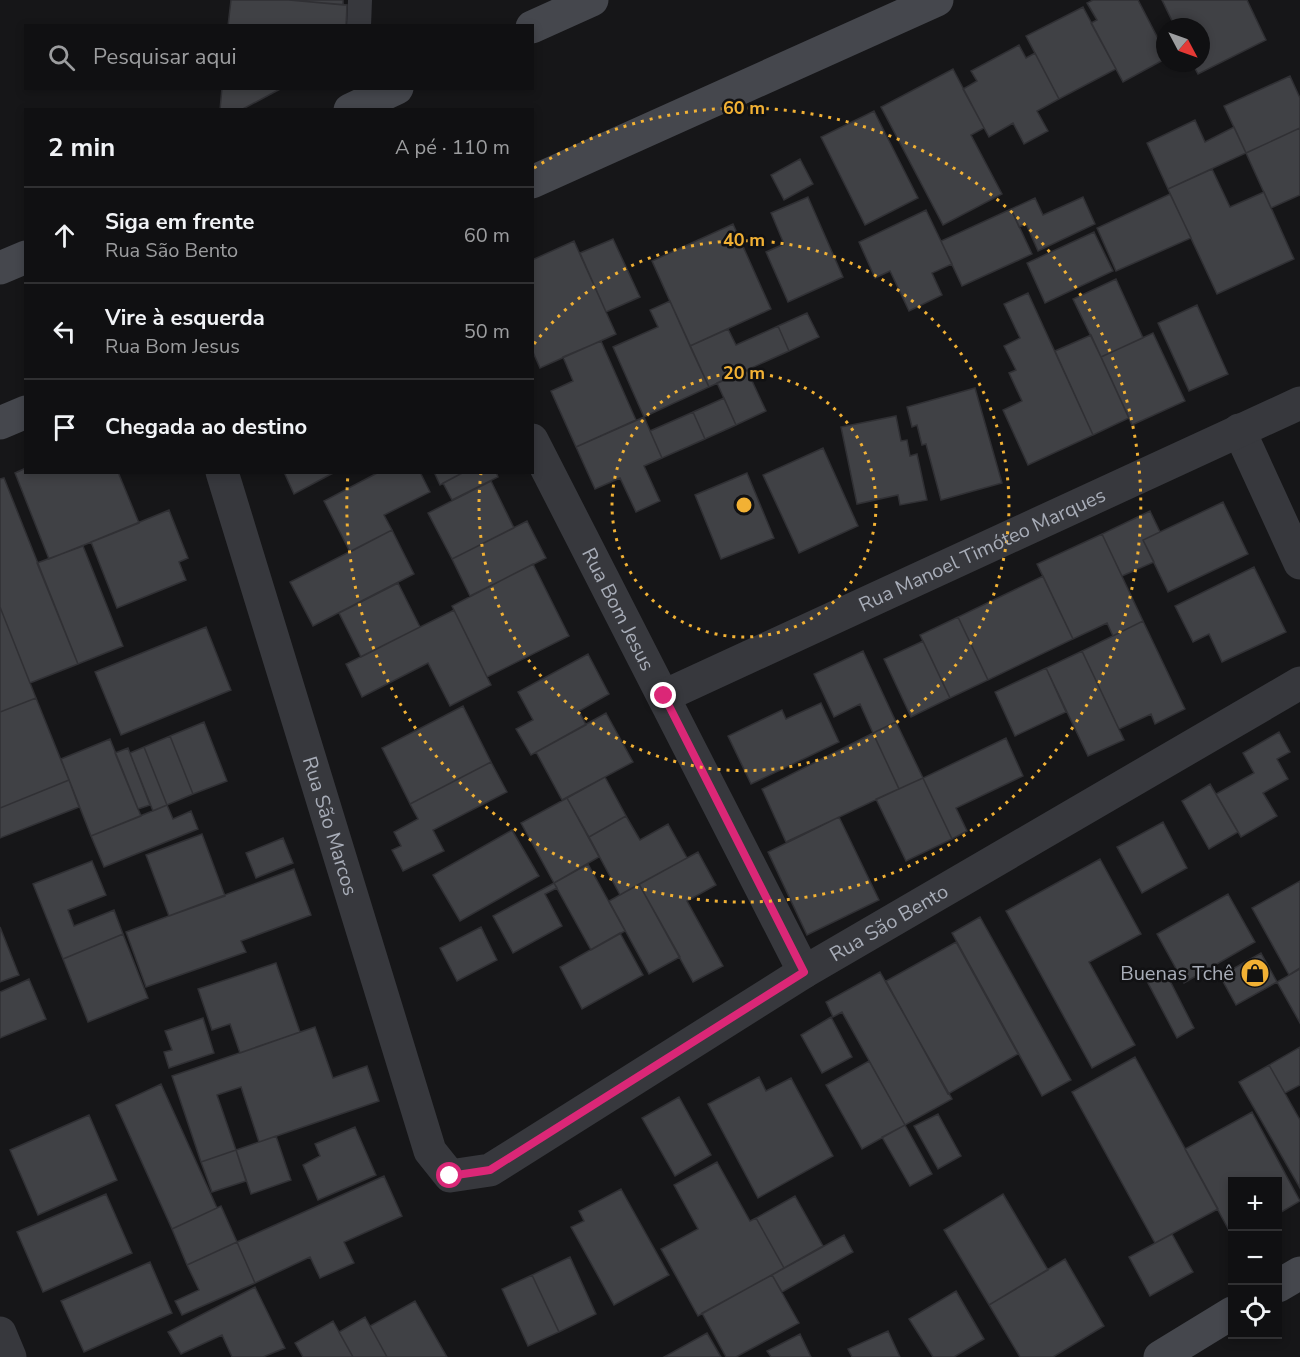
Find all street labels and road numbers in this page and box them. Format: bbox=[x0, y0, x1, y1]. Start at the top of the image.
street label: Rua Manoel Timóteo Marques bbox=[854, 481, 1110, 619]
street label: Rua Bom Jesus bbox=[575, 543, 661, 676]
street label: Rua São Marcos bbox=[296, 753, 364, 899]
street label: Rua São Bento bbox=[825, 878, 953, 968]

